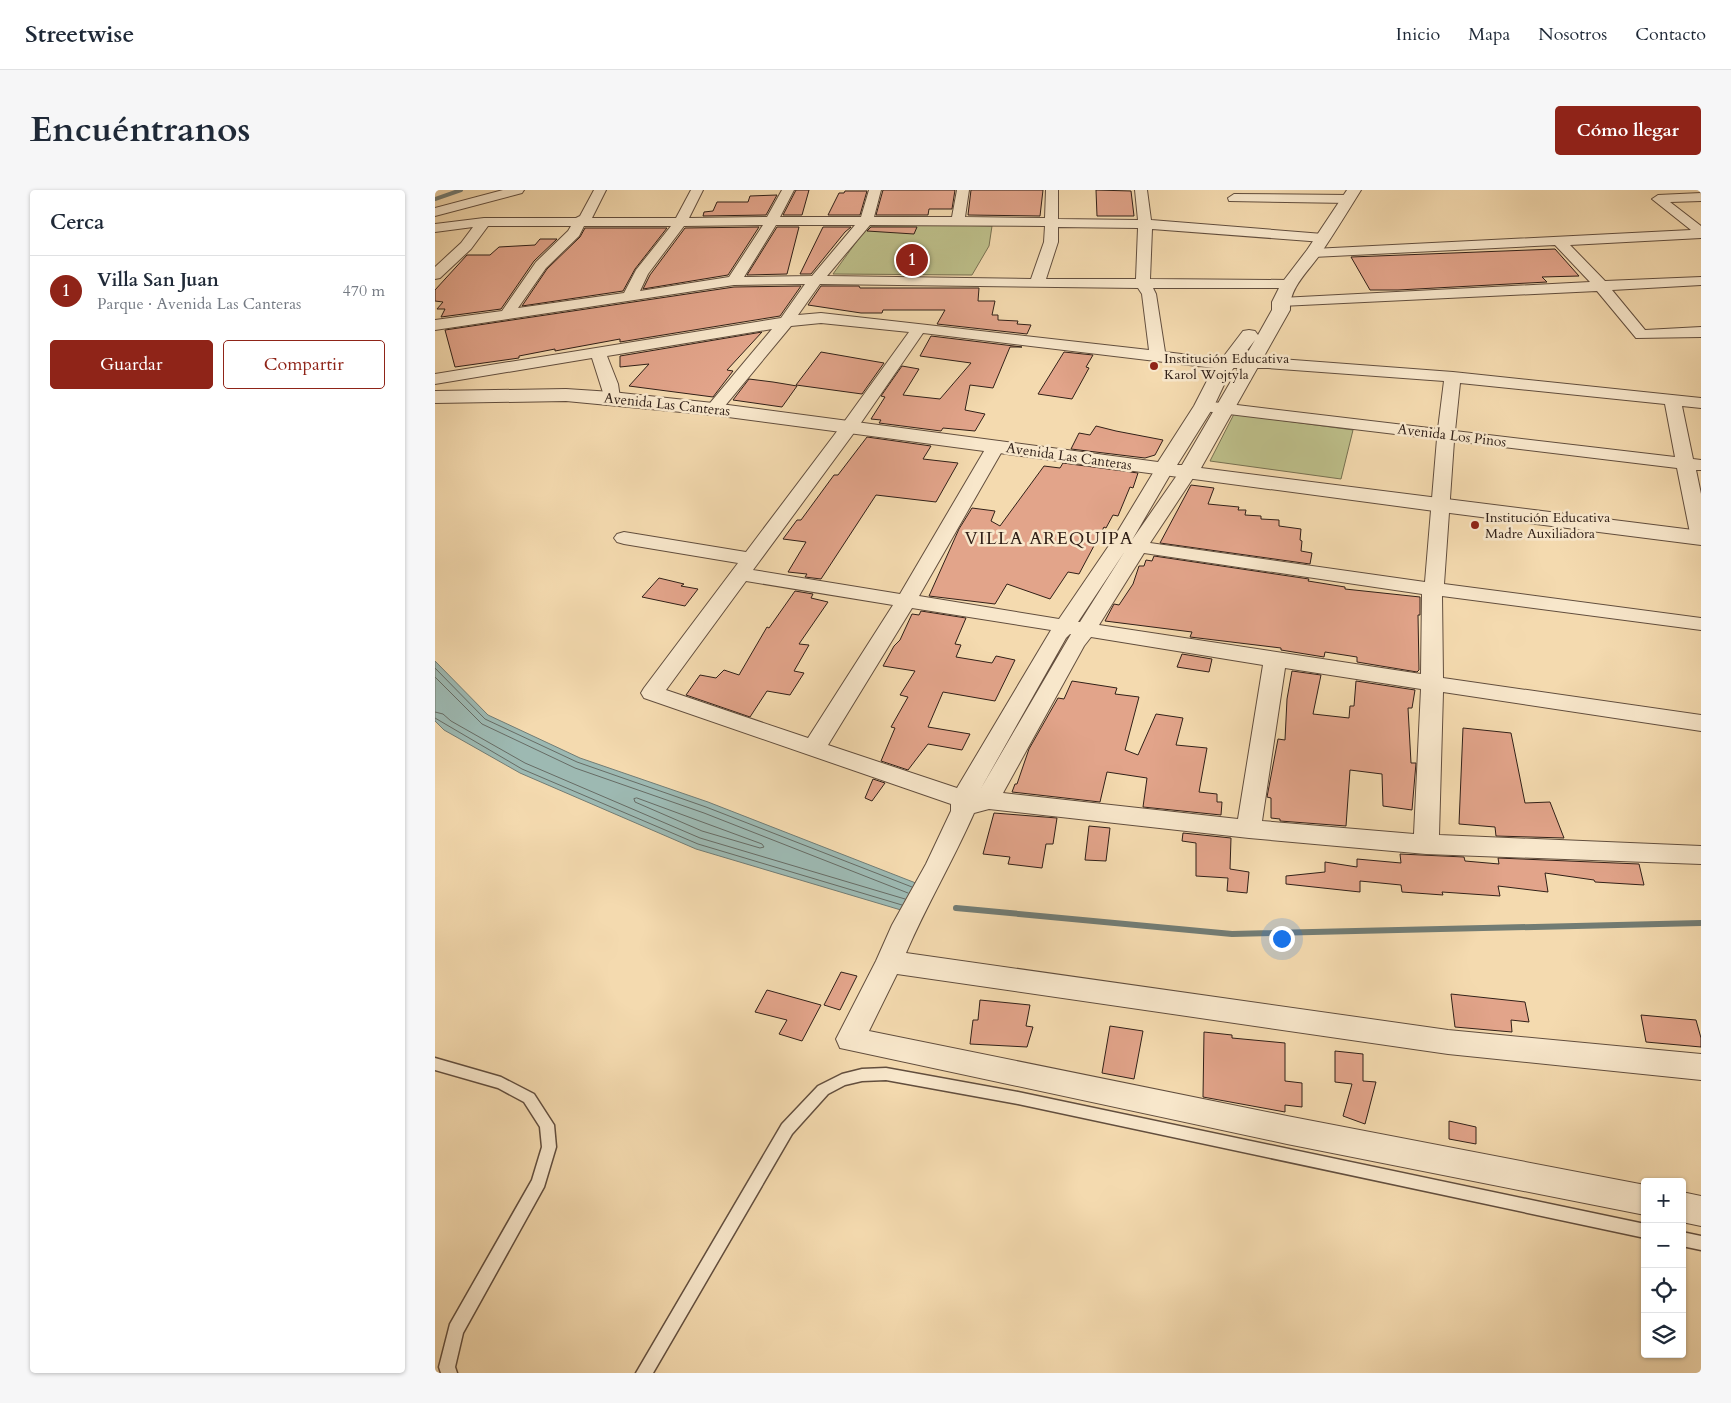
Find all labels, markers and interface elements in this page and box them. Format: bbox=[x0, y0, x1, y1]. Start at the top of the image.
text: Streetwise bbox=[25, 18, 134, 51]
text: Inicio bbox=[1396, 22, 1440, 47]
text: Mapa bbox=[1468, 22, 1510, 47]
text: Nosotros bbox=[1538, 22, 1607, 47]
text: Contacto bbox=[1635, 22, 1706, 47]
text: Encuéntranos bbox=[30, 106, 251, 154]
button: Cómo llegar bbox=[1555, 106, 1701, 155]
text: Cerca bbox=[50, 208, 104, 237]
pin: 1 bbox=[896, 241, 928, 279]
text: Villa San Juan bbox=[97, 267, 219, 293]
text: 1 bbox=[62, 280, 70, 302]
text: 470 m bbox=[343, 280, 385, 302]
text: Parque · Avenida Las Canteras bbox=[97, 293, 301, 315]
button: Guardar bbox=[50, 340, 213, 389]
button: Compartir bbox=[223, 340, 385, 389]
place label: Institución Educativa Karol Wojtyla bbox=[1164, 349, 1289, 384]
marker: Institución Educativa Karol Wojtyla bbox=[1148, 360, 1160, 372]
street label: Avenida Las Canteras bbox=[603, 388, 731, 421]
street label: Avenida Los Pinos bbox=[1396, 419, 1508, 452]
street label: Avenida Las Canteras bbox=[1005, 438, 1133, 475]
place label: Institución Educativa Madre Auxiliadora bbox=[1485, 508, 1610, 543]
marker: Institución Educativa Madre Auxiliadora bbox=[1469, 519, 1481, 531]
district label: VILLA AREQUIPA bbox=[965, 526, 1134, 551]
your location bbox=[1269, 926, 1295, 952]
map controls bbox=[1641, 1178, 1686, 1358]
button: + bbox=[1641, 1178, 1686, 1223]
button: − bbox=[1641, 1223, 1686, 1268]
button: locate bbox=[1641, 1268, 1686, 1313]
button: layers bbox=[1641, 1313, 1686, 1358]

